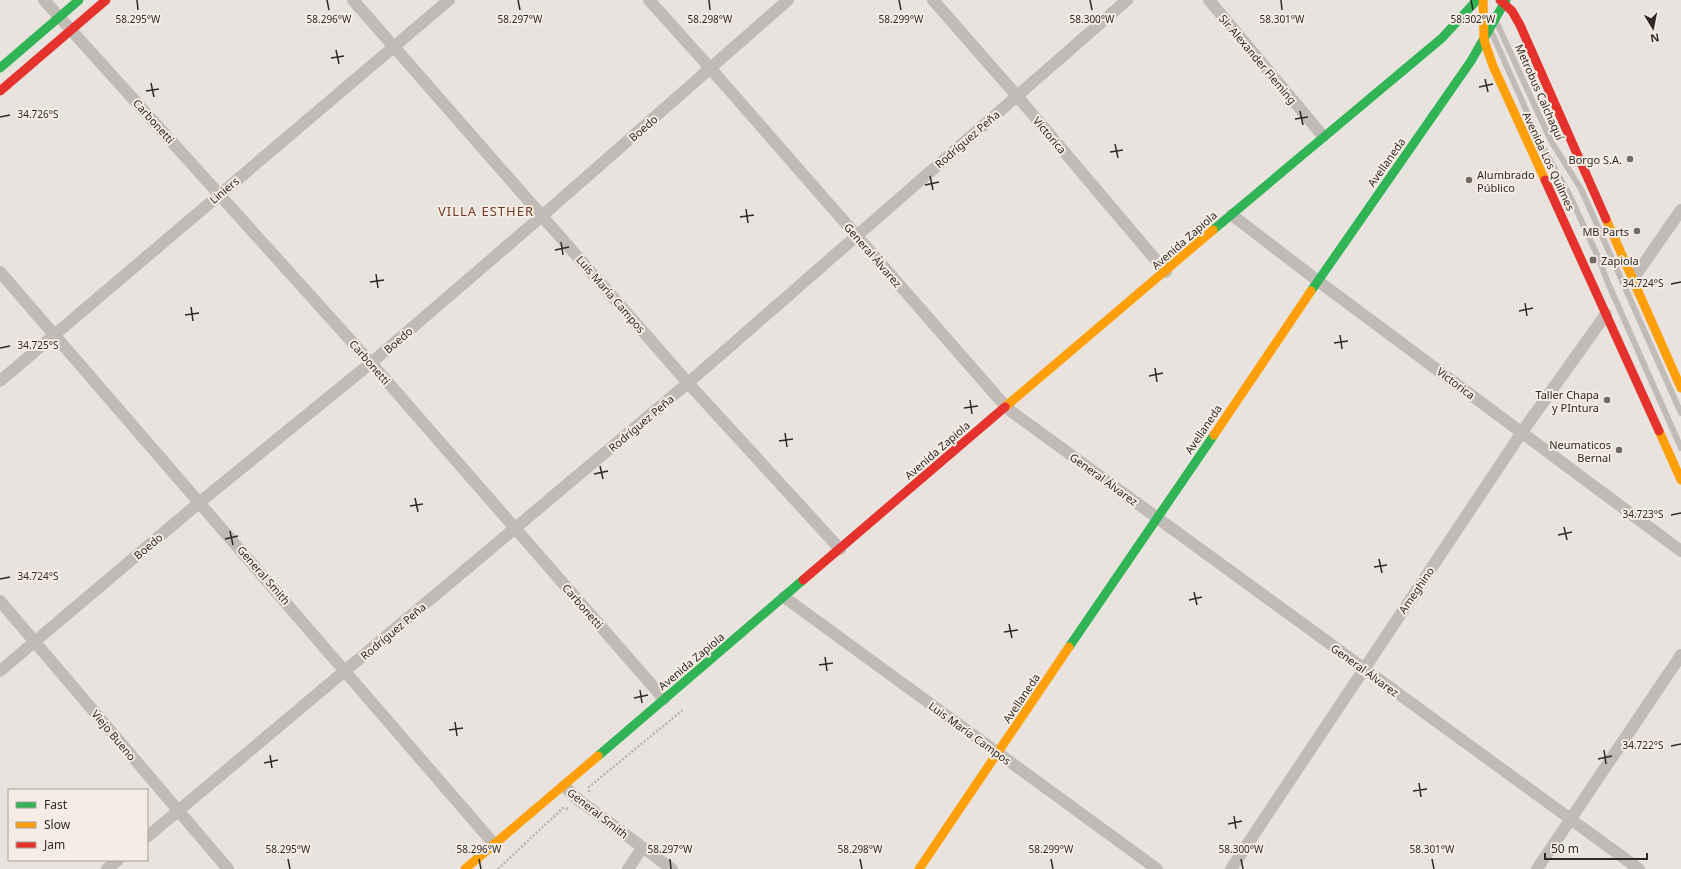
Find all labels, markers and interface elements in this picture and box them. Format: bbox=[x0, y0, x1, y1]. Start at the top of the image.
north arrow bbox=[1633, 8, 1673, 48]
street label: Sir Alexander Fleming bbox=[1216, 11, 1300, 107]
text: 58.295°W bbox=[116, 12, 161, 26]
text: 58.296°W bbox=[307, 12, 352, 26]
text: 58.297°W bbox=[498, 12, 543, 26]
text: 58.298°W bbox=[688, 12, 733, 26]
text: 58.299°W bbox=[879, 12, 924, 26]
text: 58.300°W bbox=[1070, 12, 1115, 26]
text: 58.301°W bbox=[1260, 12, 1305, 26]
text: 58.302°W bbox=[1451, 12, 1496, 26]
text: N bbox=[1649, 30, 1661, 47]
street label: Metrobus Calchaquí bbox=[1512, 42, 1568, 143]
street label: Carbonetti bbox=[130, 96, 178, 146]
text: 34.726°S bbox=[17, 107, 59, 121]
street label: Rodríguez Peña bbox=[931, 107, 1003, 171]
street label: Avenida Los Quilmes bbox=[1519, 109, 1579, 213]
street label: Boedo bbox=[625, 111, 661, 145]
street label: Victorica bbox=[1030, 113, 1070, 157]
street label: Avellaneda bbox=[1364, 135, 1408, 189]
place label: Borgo S.A. bbox=[1569, 152, 1622, 167]
marker: Borgo S.A. bbox=[1625, 154, 1635, 164]
place label: Alumbrado Público bbox=[1477, 167, 1535, 195]
street label: Liniers bbox=[206, 173, 242, 207]
marker: Alumbrado Público bbox=[1464, 175, 1474, 185]
district label: VILLA ESTHER bbox=[438, 202, 534, 220]
street label: Avenida Zapiola bbox=[1148, 207, 1220, 273]
street label: General Álvarez bbox=[841, 220, 905, 290]
place label: MB Parts bbox=[1582, 224, 1629, 239]
marker: MB Parts bbox=[1632, 226, 1642, 236]
street label: Luis María Campos bbox=[573, 252, 649, 336]
place label: Zapiola bbox=[1601, 253, 1639, 268]
marker: Zapiola bbox=[1588, 255, 1598, 265]
text: 34.724°S bbox=[1622, 276, 1664, 290]
street label: Boedo bbox=[380, 323, 416, 357]
street label: Carbonetti bbox=[346, 336, 394, 388]
text: 34.725°S bbox=[17, 338, 59, 352]
street label: Victorica bbox=[1434, 364, 1478, 402]
place label: Taller Chapa y PIntura bbox=[1535, 387, 1599, 415]
street label: Rodríguez Peña bbox=[605, 391, 677, 455]
marker: Taller Chapa y PIntura bbox=[1602, 395, 1612, 405]
street label: Avellaneda bbox=[1181, 401, 1225, 457]
street label: Avenida Zapiola bbox=[901, 417, 973, 483]
place label: Neumaticos Bernal bbox=[1549, 437, 1611, 465]
marker: Neumaticos Bernal bbox=[1614, 445, 1624, 455]
street label: General Álvarez bbox=[1067, 449, 1141, 509]
text: 34.723°S bbox=[1622, 507, 1664, 521]
street label: Boedo bbox=[130, 529, 166, 562]
street label: General Smith bbox=[234, 542, 294, 608]
street label: Ameghino bbox=[1395, 563, 1437, 616]
text: 34.724°S bbox=[17, 569, 59, 583]
street label: Carbonetti bbox=[559, 580, 607, 632]
street label: Rodríguez Peña bbox=[357, 599, 429, 663]
street label: Avenida Zapiola bbox=[655, 629, 727, 693]
street label: General Álvarez bbox=[1328, 640, 1402, 700]
street label: Avellaneda bbox=[999, 670, 1043, 726]
street label: Luis María Campos bbox=[926, 698, 1014, 768]
street label: Viejo Bueno bbox=[88, 707, 140, 764]
text: 34.722°S bbox=[1622, 738, 1664, 752]
street label: General Smith bbox=[564, 785, 632, 841]
legend bbox=[8, 789, 148, 861]
text: Fast bbox=[44, 796, 68, 813]
text: Slow bbox=[44, 816, 71, 833]
scale bar bbox=[1545, 835, 1647, 861]
text: Jam bbox=[43, 836, 65, 853]
text: 50 m bbox=[1551, 840, 1579, 857]
text: 58.295°W bbox=[266, 842, 311, 856]
text: 58.296°W bbox=[457, 842, 502, 856]
text: 58.297°W bbox=[648, 842, 693, 856]
text: 58.298°W bbox=[838, 842, 883, 856]
text: 58.299°W bbox=[1029, 842, 1074, 856]
text: 58.300°W bbox=[1219, 842, 1264, 856]
text: 58.301°W bbox=[1410, 842, 1455, 856]

